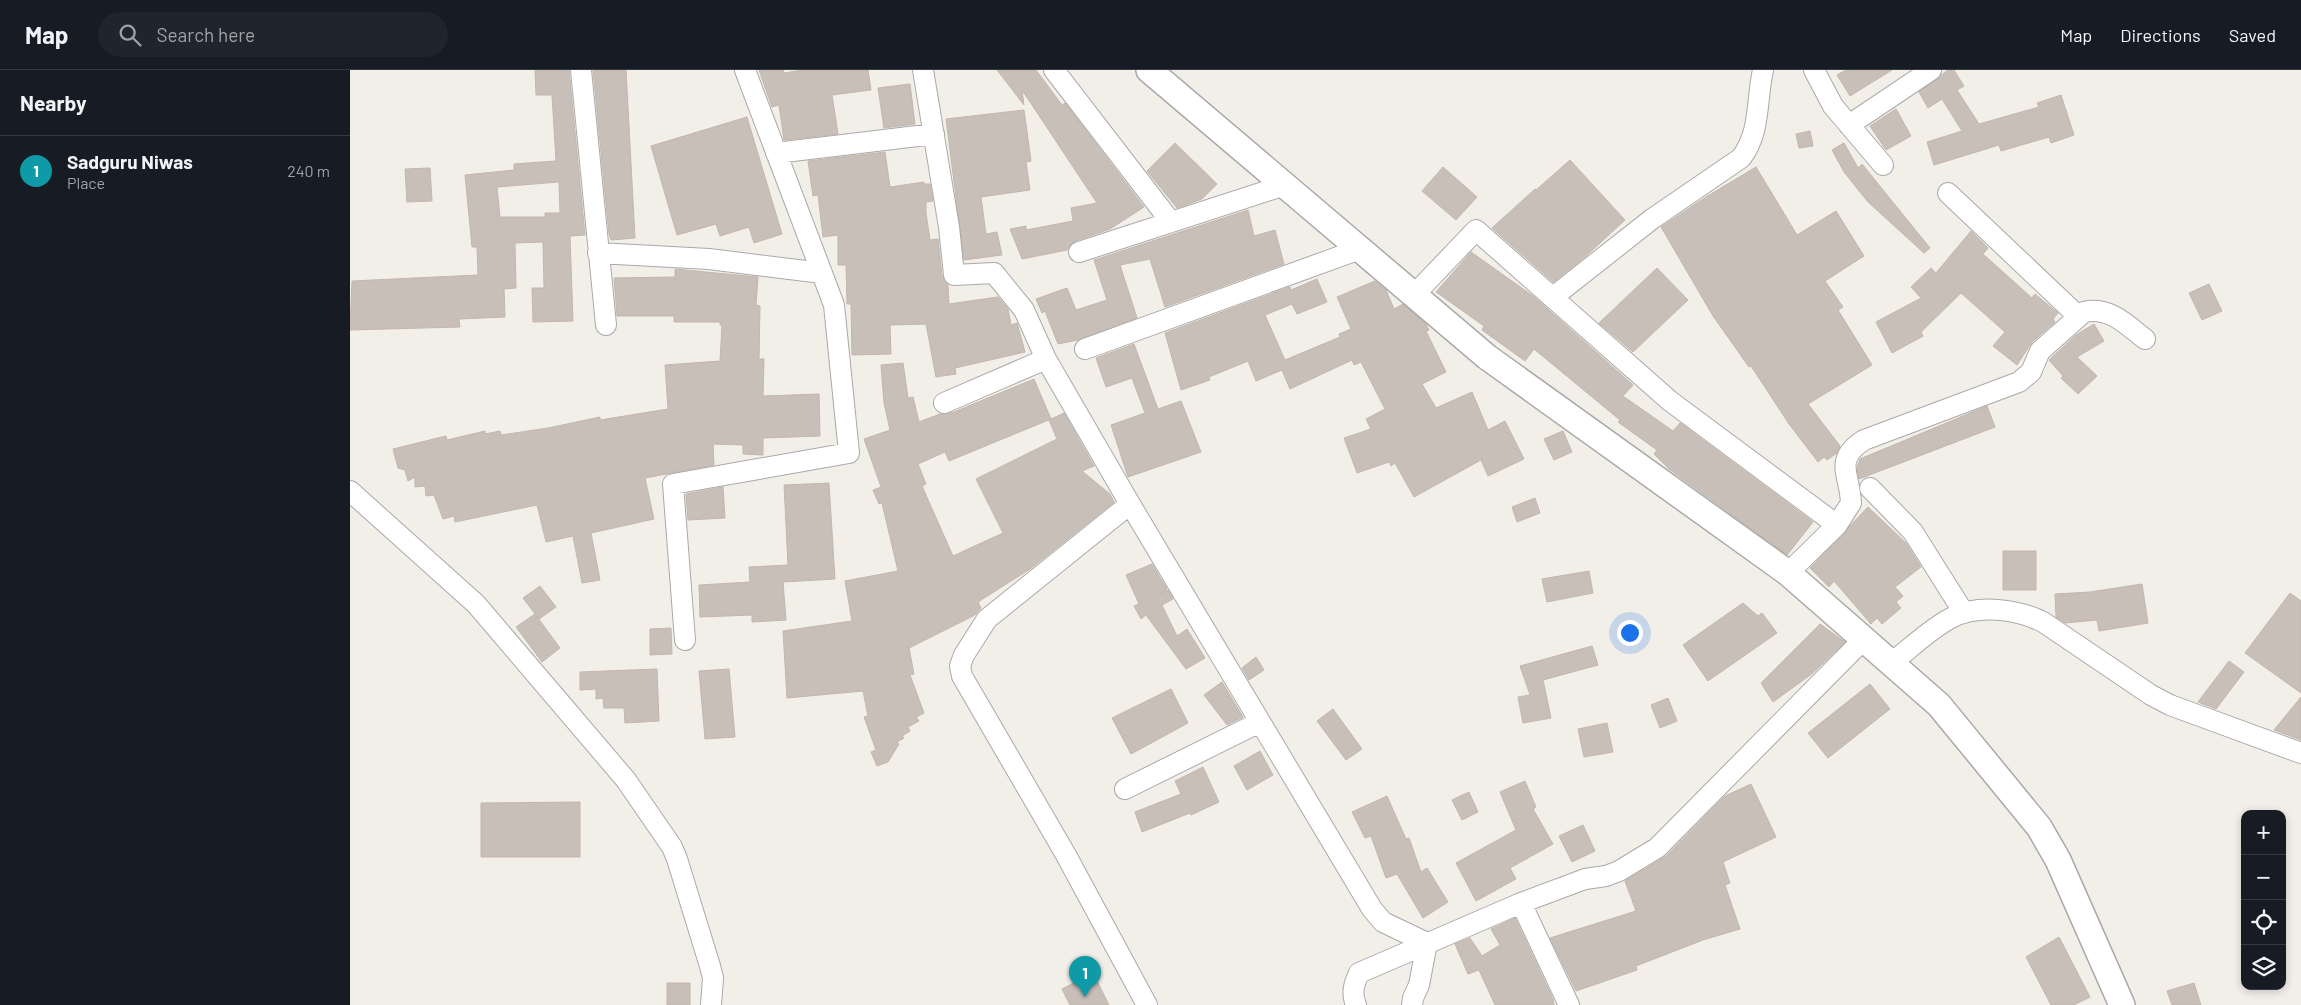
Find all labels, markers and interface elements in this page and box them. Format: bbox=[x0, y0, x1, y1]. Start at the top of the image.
search box bbox=[98, 12, 448, 57]
text: Map bbox=[25, 20, 68, 49]
icon: search bbox=[116, 21, 144, 49]
text: Search here bbox=[156, 23, 255, 46]
text: Map bbox=[2060, 24, 2092, 46]
text: Directions bbox=[2120, 24, 2201, 46]
text: Saved bbox=[2229, 24, 2276, 46]
text: Nearby bbox=[20, 90, 86, 115]
text: Sadguru Niwas bbox=[67, 150, 193, 173]
text: 1 bbox=[33, 161, 39, 180]
text: 240 m bbox=[287, 161, 330, 180]
text: Place bbox=[67, 173, 105, 192]
your location bbox=[1617, 620, 1643, 646]
map controls bbox=[2241, 810, 2286, 990]
button: + bbox=[2241, 810, 2286, 855]
button: − bbox=[2241, 855, 2286, 900]
button: locate bbox=[2241, 900, 2286, 945]
button: layers bbox=[2241, 945, 2286, 990]
pin: 1 bbox=[1069, 956, 1101, 997]

